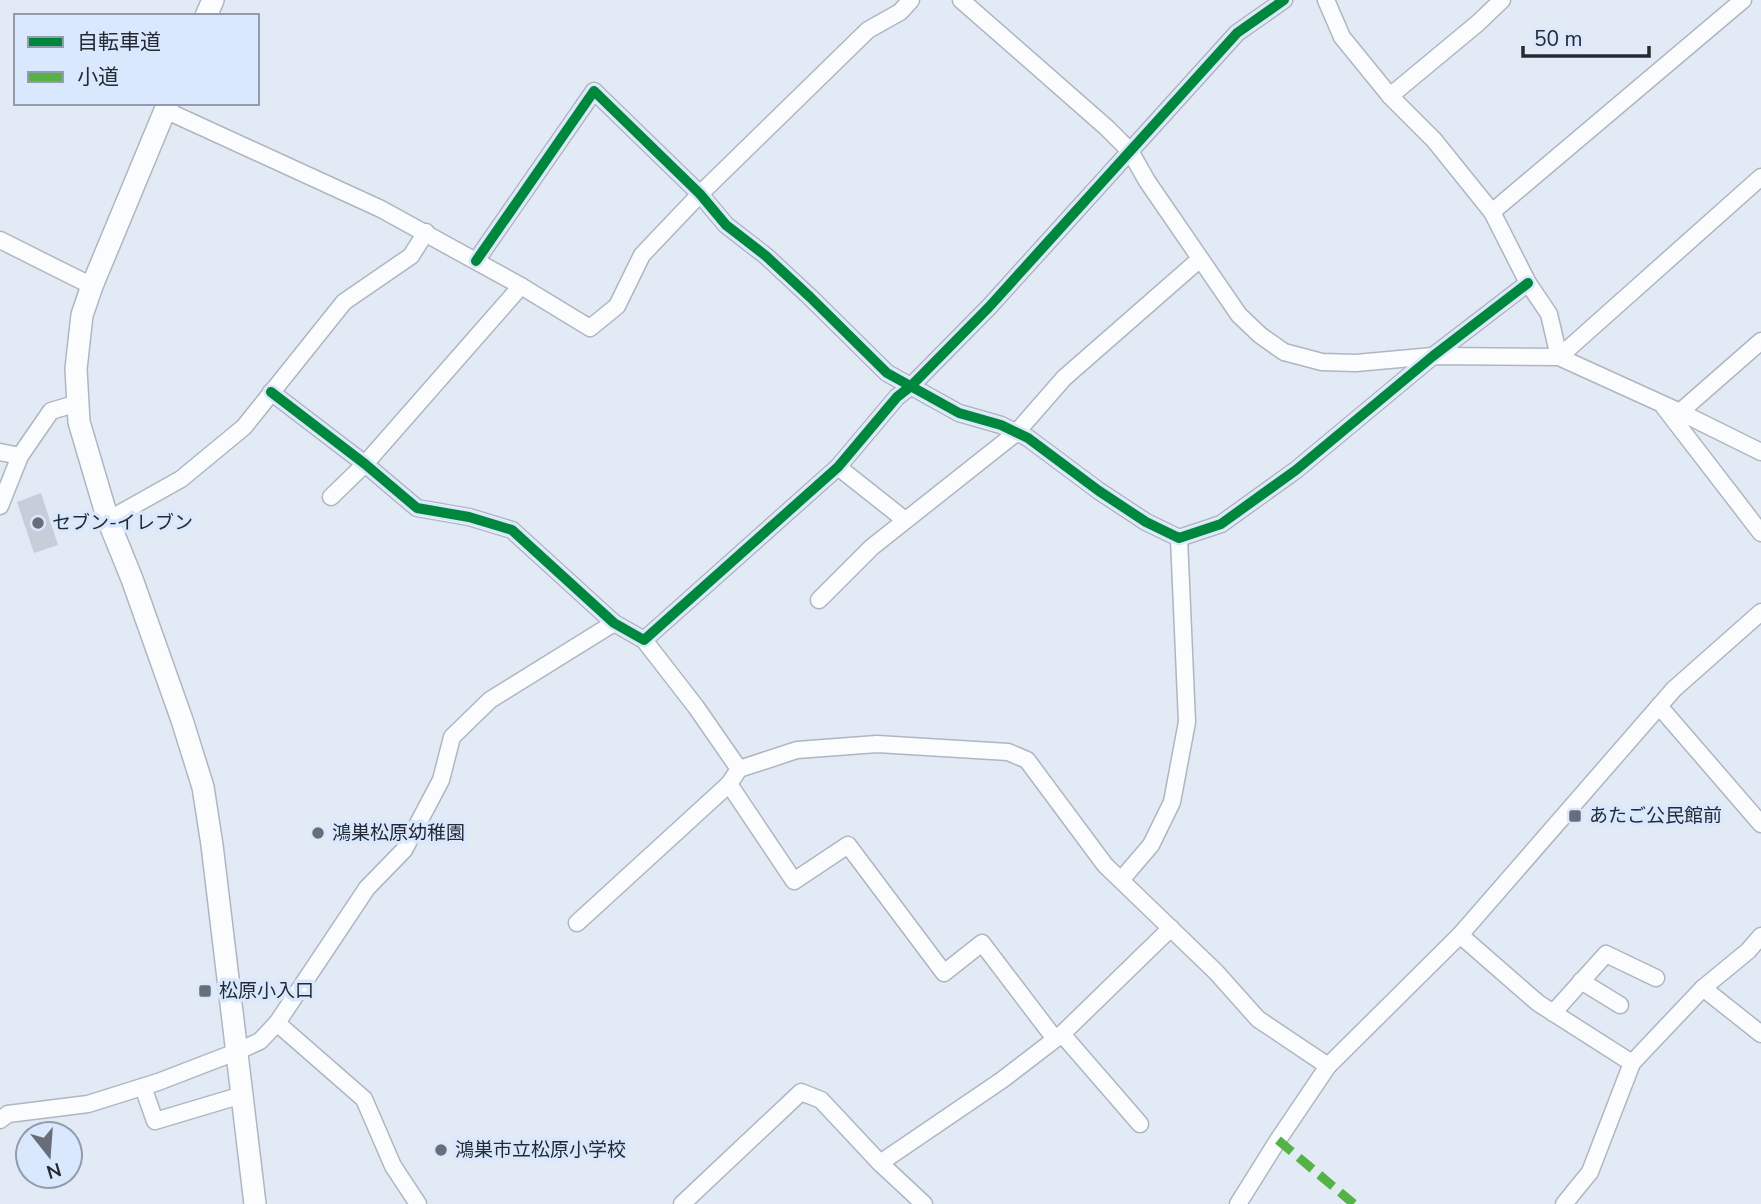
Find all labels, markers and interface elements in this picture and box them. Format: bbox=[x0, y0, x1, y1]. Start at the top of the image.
legend bbox=[14, 14, 259, 105]
scale bar bbox=[1523, 14, 1649, 58]
text: 50 m bbox=[1534, 25, 1583, 53]
text: 自転車道 bbox=[77, 28, 161, 56]
text: 小道 bbox=[77, 63, 119, 91]
place label: セブン-イレブン bbox=[52, 510, 193, 536]
marker: セブン-イレブン bbox=[30, 515, 46, 531]
place label: あたご公民館前 bbox=[1589, 803, 1722, 829]
marker: あたご公民館前 bbox=[1567, 808, 1583, 824]
place label: 鴻巣松原幼稚園 bbox=[332, 820, 465, 846]
marker: 鴻巣松原幼稚園 bbox=[310, 825, 326, 841]
place label: 松原小入口 bbox=[219, 978, 314, 1004]
marker: 松原小入口 bbox=[197, 983, 213, 999]
north arrow bbox=[14, 1120, 84, 1190]
place label: 鴻巣市立松原小学校 bbox=[455, 1137, 626, 1163]
marker: 鴻巣市立松原小学校 bbox=[433, 1142, 449, 1158]
text: N bbox=[43, 1156, 64, 1185]

